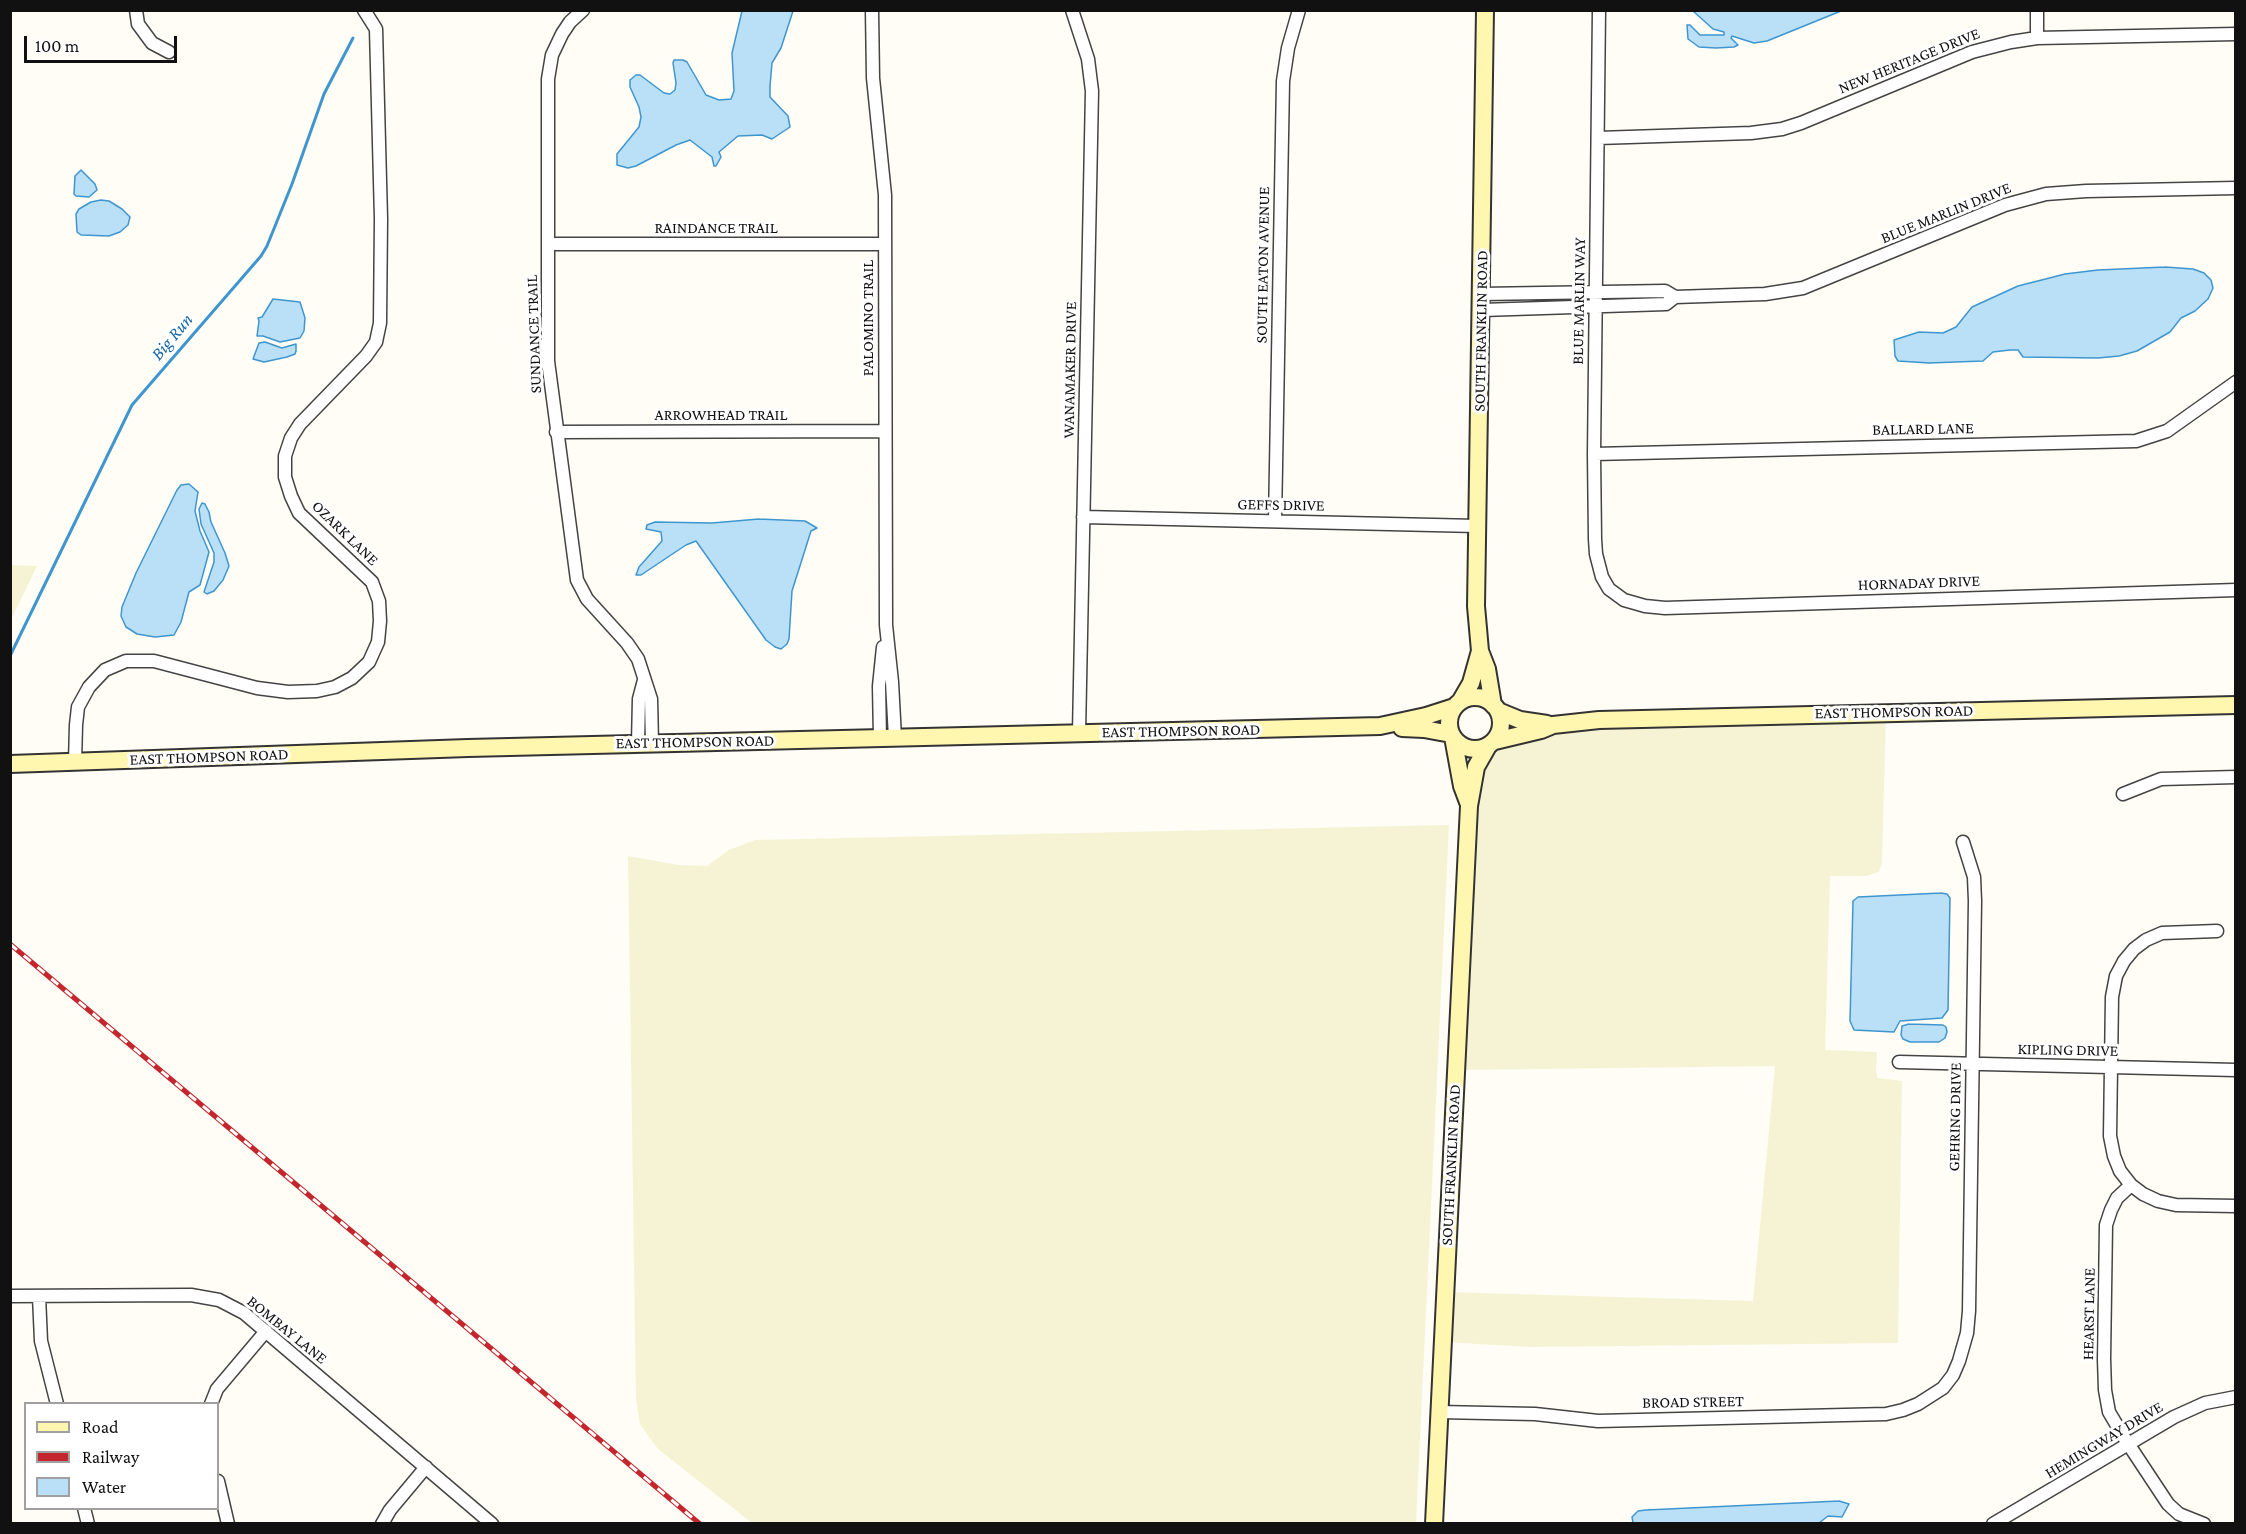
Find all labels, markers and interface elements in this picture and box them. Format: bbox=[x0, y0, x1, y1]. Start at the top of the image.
scale bar bbox=[27, 24, 180, 62]
street label: NEW HERITAGE DRIVE bbox=[1836, 24, 1982, 98]
text: 100 m bbox=[35, 36, 79, 56]
street label: BLUE MARLIN DRIVE bbox=[1878, 178, 2014, 248]
street label: SOUTH EATON AVENUE bbox=[1252, 186, 1274, 344]
street label: RAINDANCE TRAIL bbox=[654, 218, 778, 238]
street label: BLUE MARLIN WAY bbox=[1568, 237, 1590, 365]
street label: SOUTH FRANKLIN ROAD bbox=[1470, 250, 1492, 412]
street label: PALOMINO TRAIL bbox=[858, 260, 878, 376]
street label: SUNDANCE TRAIL bbox=[522, 274, 546, 394]
street label: WANAMAKER DRIVE bbox=[1059, 301, 1081, 439]
water label: Big Run bbox=[146, 309, 198, 365]
street label: ARROWHEAD TRAIL bbox=[655, 405, 787, 425]
street label: BALLARD LANE bbox=[1872, 419, 1974, 439]
street label: GEFFS DRIVE bbox=[1237, 495, 1325, 515]
street label: OZARK LANE bbox=[308, 496, 382, 570]
street label: HORNADAY DRIVE bbox=[1858, 571, 1980, 595]
street label: EAST THOMPSON ROAD bbox=[1814, 701, 1974, 723]
street label: EAST THOMPSON ROAD bbox=[1101, 720, 1261, 742]
street label: EAST THOMPSON ROAD bbox=[615, 731, 775, 753]
street label: EAST THOMPSON ROAD bbox=[129, 745, 289, 769]
street label: KIPLING DRIVE bbox=[2017, 1040, 2119, 1060]
street label: GEHRING DRIVE bbox=[1944, 1062, 1966, 1172]
street label: SOUTH FRANKLIN ROAD bbox=[1437, 1084, 1465, 1246]
street label: HEARST LANE bbox=[2079, 1268, 2099, 1360]
street label: BOMBAY LANE bbox=[243, 1292, 331, 1368]
street label: BROAD STREET bbox=[1642, 1392, 1744, 1412]
street label: HEMINGWAY DRIVE bbox=[2042, 1397, 2166, 1483]
legend bbox=[24, 1402, 219, 1510]
text: Road bbox=[82, 1417, 119, 1437]
text: Railway bbox=[82, 1447, 139, 1467]
text: Water bbox=[82, 1477, 126, 1497]

